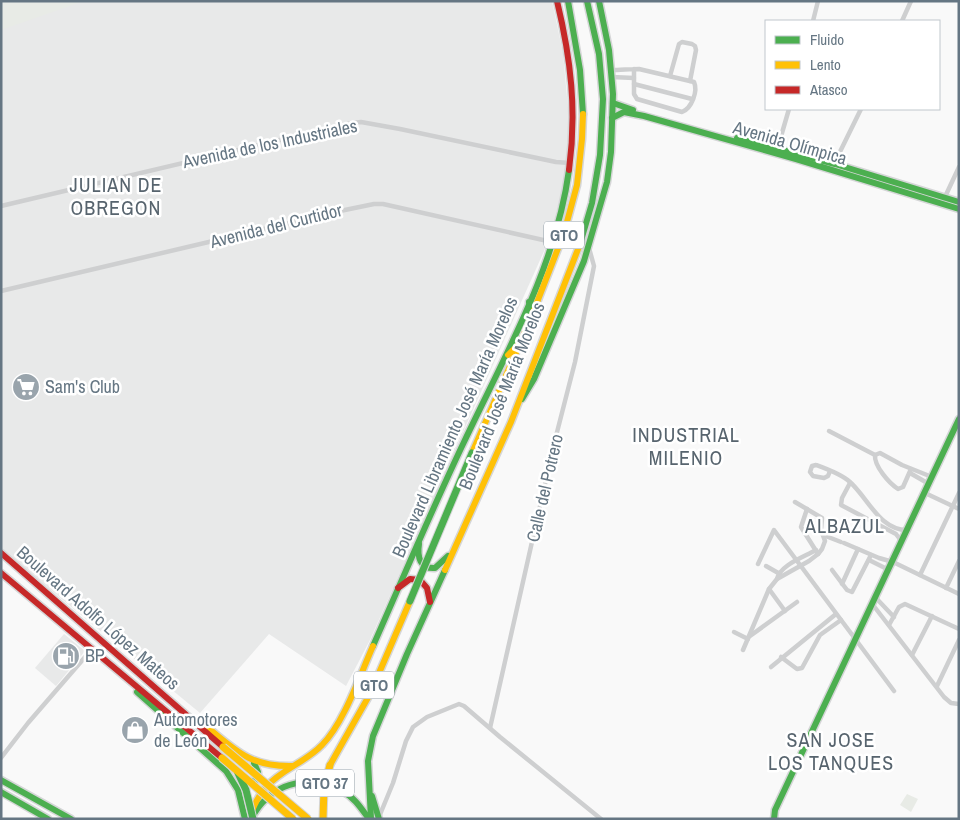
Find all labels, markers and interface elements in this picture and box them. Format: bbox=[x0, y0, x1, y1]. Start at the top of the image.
legend bbox=[765, 20, 940, 110]
text: Fluido bbox=[810, 29, 844, 50]
text: Lento bbox=[810, 54, 841, 75]
text: Atasco bbox=[809, 79, 848, 100]
street label: Avenida de los Industriales bbox=[179, 113, 359, 174]
street label: Avenida Olímpica bbox=[729, 114, 850, 171]
district label: JULIAN DE OBREGON bbox=[70, 171, 162, 221]
street label: Avenida del Curtidor bbox=[206, 197, 345, 254]
road number: GTO bbox=[544, 222, 584, 248]
street label: Boulevard Libramiento José María Morelos bbox=[386, 292, 524, 561]
street label: Boulevard José María Morelos bbox=[452, 298, 551, 493]
supermarket icon: Sam's Club bbox=[11, 372, 41, 402]
place label: Sam's Club bbox=[45, 374, 120, 399]
district label: INDUSTRIAL MILENIO bbox=[632, 421, 740, 471]
street label: Calle del Potrero bbox=[520, 432, 569, 544]
district label: ALBAZUL bbox=[804, 512, 885, 539]
street label: Boulevard Adolfo López Mateos bbox=[11, 540, 185, 695]
fuel station icon: BP bbox=[51, 641, 81, 671]
place label: BP bbox=[85, 643, 105, 668]
road number: GTO bbox=[354, 672, 394, 698]
place label: Automotores de León bbox=[153, 707, 238, 753]
shop icon: Automotores de León bbox=[120, 715, 150, 745]
district label: SAN JOSE LOS TANQUES bbox=[768, 726, 894, 776]
road number: GTO 37 bbox=[296, 770, 354, 796]

